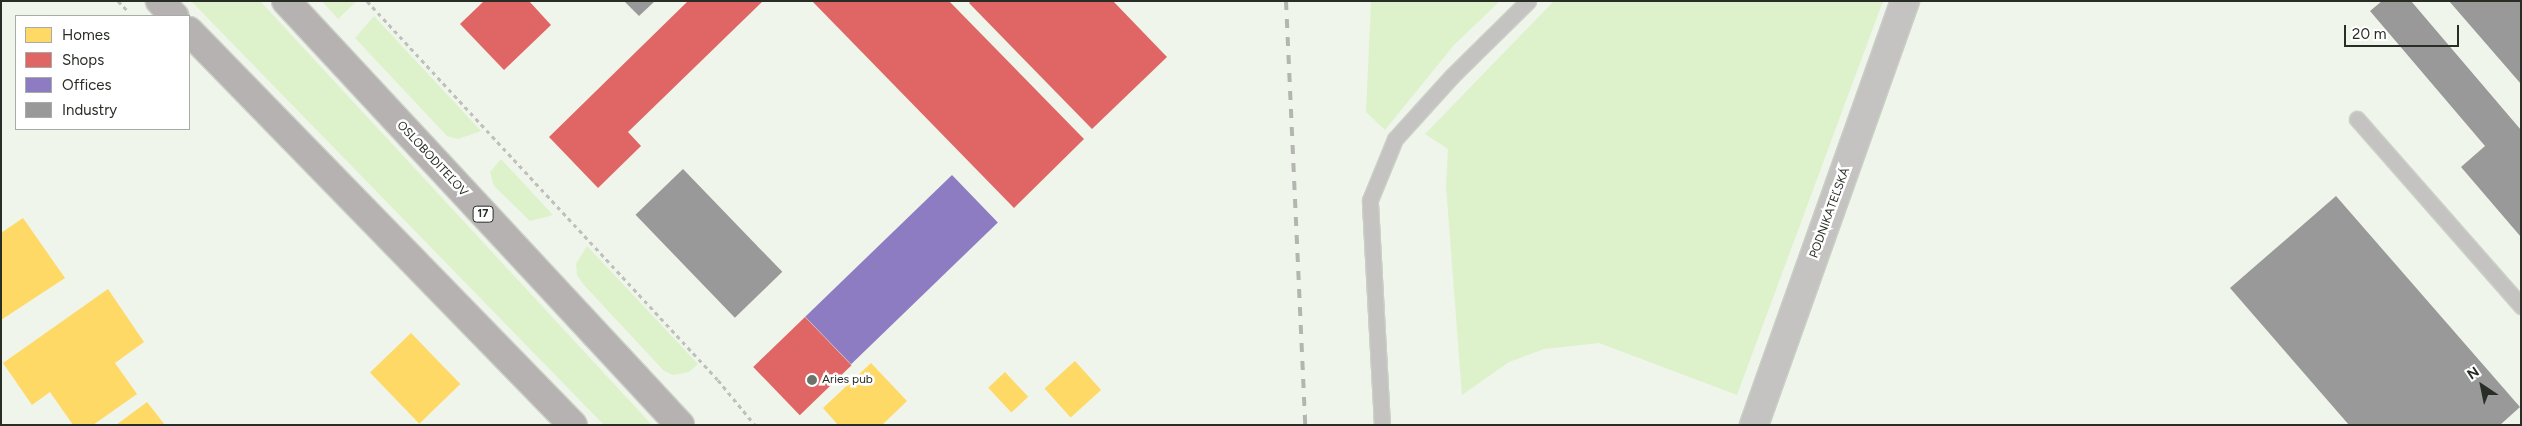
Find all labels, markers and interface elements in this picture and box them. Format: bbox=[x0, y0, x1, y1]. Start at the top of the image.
legend bbox=[15, 15, 190, 130]
scale bar bbox=[2347, 15, 2462, 47]
text: 20 m bbox=[2352, 25, 2386, 43]
text: Homes bbox=[62, 26, 110, 44]
text: Shops bbox=[62, 51, 104, 69]
text: Offices bbox=[62, 76, 112, 94]
text: Industry bbox=[62, 101, 117, 119]
street label: OSLOBODITEĽOV bbox=[393, 118, 471, 200]
street label: PODNIKATEĽSKÁ bbox=[1807, 166, 1853, 260]
road number: 17 bbox=[472, 205, 494, 222]
north arrow bbox=[2457, 361, 2507, 411]
text: N bbox=[2464, 363, 2483, 383]
place label: Aries pub bbox=[822, 373, 873, 387]
marker: Aries pub bbox=[806, 374, 818, 386]

